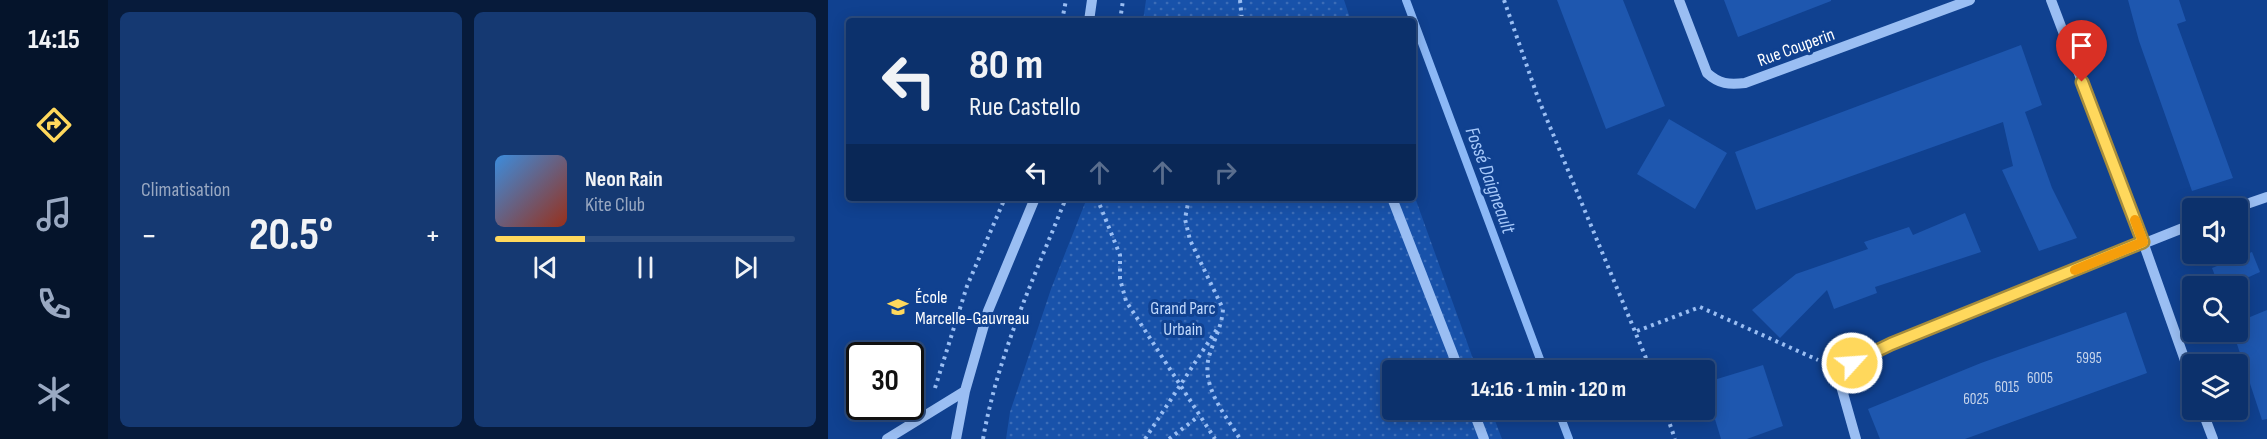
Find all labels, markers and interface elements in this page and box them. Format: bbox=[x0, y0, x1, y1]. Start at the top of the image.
pin bbox=[2056, 20, 2107, 82]
text: 14:15 bbox=[28, 24, 80, 56]
street label: Rue Couperin bbox=[1755, 24, 1838, 71]
icon: arrive bbox=[2065, 29, 2098, 62]
text: 80 m bbox=[969, 40, 1043, 91]
icon: left bbox=[870, 42, 948, 120]
text: Rue Castello bbox=[969, 91, 1081, 123]
icon: directions bbox=[33, 104, 75, 146]
water label: Fossé Daigneault bbox=[1460, 124, 1521, 238]
icon: left bbox=[1020, 156, 1053, 189]
icon: ahead bbox=[1083, 156, 1116, 189]
icon: ahead bbox=[1146, 156, 1179, 189]
icon: right bbox=[1209, 156, 1242, 189]
text: Neon Rain bbox=[585, 166, 663, 193]
text: Climatisation bbox=[141, 178, 230, 202]
icon: music bbox=[33, 193, 75, 235]
text: Kite Club bbox=[585, 193, 645, 217]
map controls bbox=[2182, 198, 2248, 420]
button: sound bbox=[2182, 198, 2248, 264]
text: 20.5° bbox=[249, 208, 333, 263]
text: − bbox=[141, 216, 157, 256]
text: + bbox=[425, 216, 441, 256]
icon: previous bbox=[529, 251, 562, 284]
icon: pause bbox=[629, 251, 662, 284]
icon: next bbox=[729, 251, 762, 284]
button: search bbox=[2182, 276, 2248, 342]
icon: phone bbox=[33, 283, 75, 325]
place label: École Marcelle-Gauvreau bbox=[915, 287, 1029, 329]
school or university icon: École Marcelle-Gauvreau bbox=[886, 295, 910, 319]
park label: Grand Parc Urbain bbox=[1150, 298, 1216, 340]
position arrow bbox=[1820, 331, 1884, 395]
speed limit sign: 30 bbox=[846, 342, 924, 420]
house number: 5995 bbox=[2076, 349, 2102, 368]
button: layers bbox=[2182, 354, 2248, 420]
house number: 6005 bbox=[2027, 369, 2053, 388]
icon: climate bbox=[33, 373, 75, 415]
text: 14:16 · 1 min · 120 m bbox=[1471, 376, 1626, 403]
house number: 6015 bbox=[1995, 378, 2019, 397]
house number: 6025 bbox=[1963, 390, 1989, 409]

